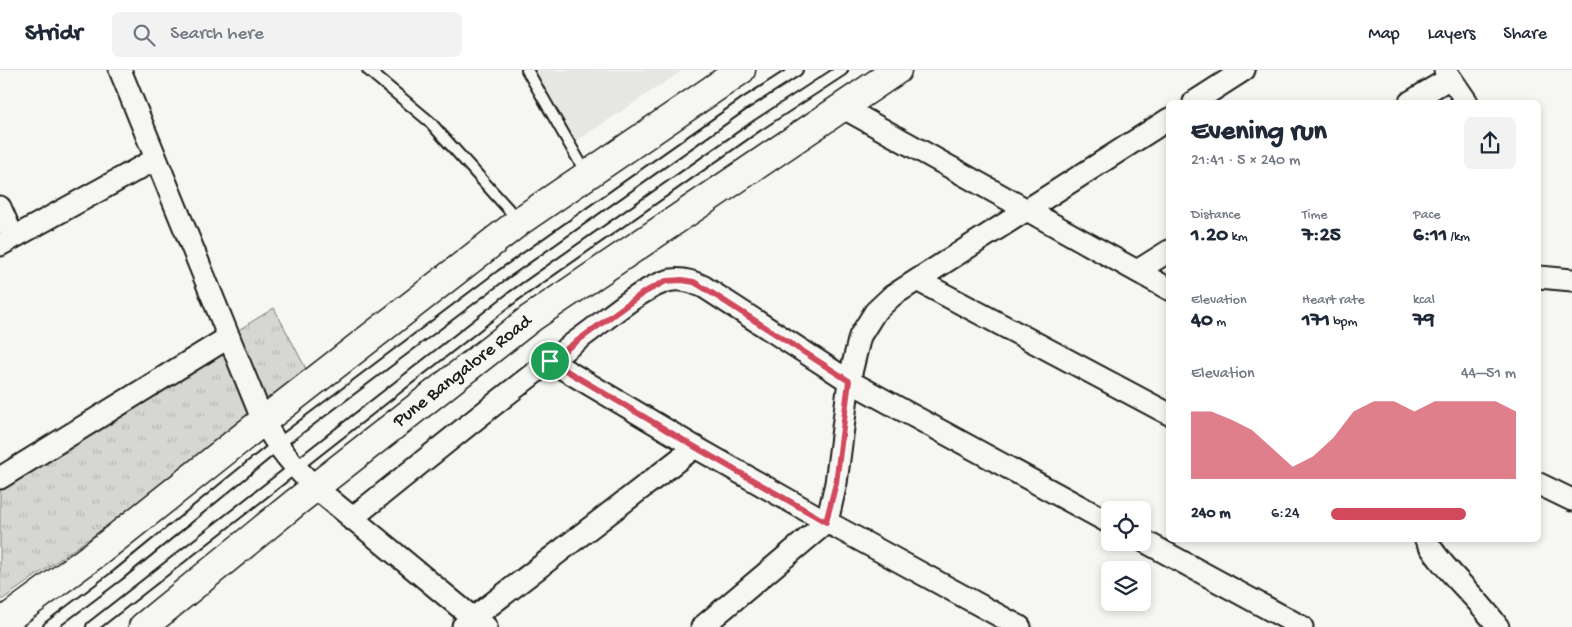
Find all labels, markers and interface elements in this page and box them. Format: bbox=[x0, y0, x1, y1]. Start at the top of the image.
search box bbox=[112, 12, 462, 57]
text: Stridr bbox=[25, 20, 82, 49]
icon: search bbox=[130, 21, 158, 49]
text: Search here bbox=[170, 23, 264, 46]
text: Map bbox=[1368, 24, 1400, 45]
text: Layers bbox=[1428, 24, 1475, 45]
text: Share bbox=[1503, 24, 1547, 45]
text: Evening run bbox=[1191, 116, 1327, 149]
button: share bbox=[1464, 117, 1516, 169]
text: 21:41 · 5 × 240 m bbox=[1191, 152, 1300, 171]
text: Distance bbox=[1191, 207, 1240, 224]
text: Time bbox=[1302, 207, 1328, 224]
text: Pace bbox=[1413, 207, 1440, 224]
text: 1.20 bbox=[1191, 224, 1228, 249]
text: 7:25 bbox=[1302, 224, 1341, 249]
text: 6:11 bbox=[1413, 224, 1447, 249]
text: km bbox=[1228, 229, 1248, 246]
text: /km bbox=[1447, 229, 1470, 246]
text: Elevation bbox=[1191, 292, 1247, 309]
text: Heart rate bbox=[1302, 292, 1365, 309]
text: kcal bbox=[1413, 292, 1435, 309]
street label: Pune Bangalore Road bbox=[388, 309, 539, 434]
text: 40 bbox=[1191, 309, 1213, 334]
text: 171 bbox=[1302, 309, 1330, 334]
text: 79 bbox=[1413, 309, 1434, 334]
text: m bbox=[1213, 314, 1226, 331]
text: bpm bbox=[1330, 314, 1357, 331]
pin bbox=[529, 340, 571, 382]
icon: arrive bbox=[536, 347, 564, 375]
text: Elevation bbox=[1191, 365, 1255, 384]
text: 44–51 m bbox=[1461, 365, 1516, 384]
map controls bbox=[1101, 501, 1151, 611]
button: locate bbox=[1101, 501, 1151, 551]
text: 240 m bbox=[1191, 505, 1231, 524]
text: 6:24 bbox=[1271, 505, 1300, 524]
button: layers bbox=[1101, 561, 1151, 611]

